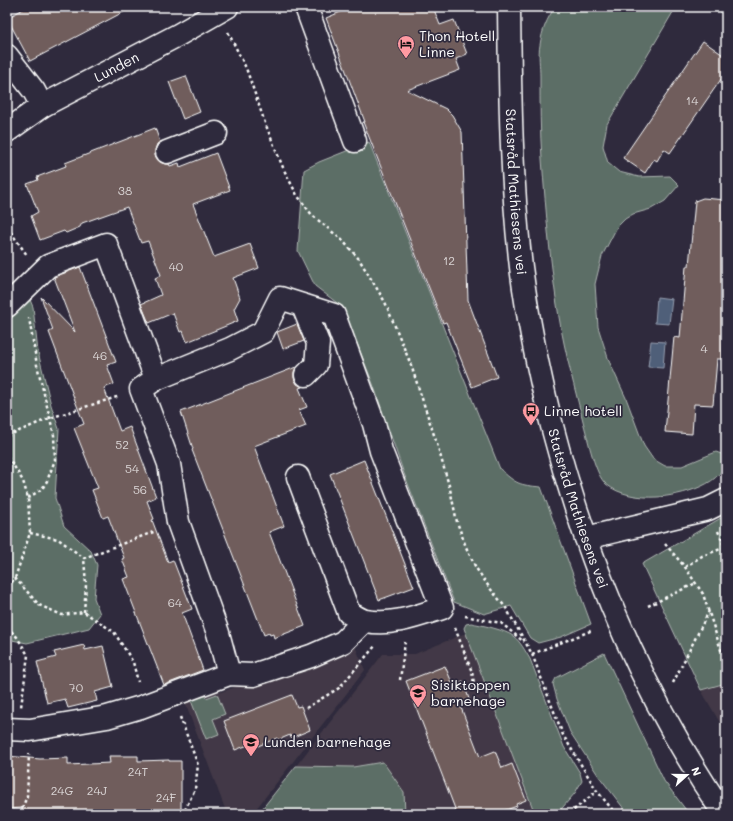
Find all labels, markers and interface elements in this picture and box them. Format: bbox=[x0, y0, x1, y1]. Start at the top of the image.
place label: Thon Hotell Linne bbox=[419, 26, 495, 61]
hotel icon: Thon Hotell Linne bbox=[396, 34, 416, 59]
street label: Lunden bbox=[90, 47, 142, 86]
house number: 14 bbox=[686, 92, 698, 108]
street label: Statsråd Mathiesens vei bbox=[502, 108, 532, 276]
house number: 38 bbox=[118, 182, 132, 198]
house number: 12 bbox=[443, 252, 455, 268]
house number: 40 bbox=[169, 258, 184, 274]
house number: 4 bbox=[700, 340, 708, 356]
house number: 46 bbox=[93, 347, 107, 363]
bus stop icon: Linne hotell bbox=[521, 401, 541, 426]
place label: Linne hotell bbox=[544, 401, 622, 420]
street label: Statsråd Mathiesens vei bbox=[544, 426, 614, 591]
house number: 52 bbox=[115, 436, 129, 452]
house number: 54 bbox=[125, 460, 139, 476]
house number: 56 bbox=[133, 481, 147, 497]
house number: 64 bbox=[168, 594, 182, 610]
place label: Sisiktoppen barnehage bbox=[431, 675, 510, 710]
house number: 70 bbox=[69, 679, 84, 695]
school or university icon: Sisiktoppen barnehage bbox=[408, 683, 428, 708]
school or university icon: Lunden barnehage bbox=[241, 732, 261, 757]
place label: Lunden barnehage bbox=[264, 732, 391, 751]
north arrow bbox=[667, 755, 707, 795]
house number: 24T bbox=[128, 763, 149, 779]
text: N bbox=[688, 765, 705, 778]
house number: 24G bbox=[51, 782, 73, 798]
house number: 24J bbox=[87, 782, 108, 798]
house number: 24F bbox=[156, 789, 177, 805]

